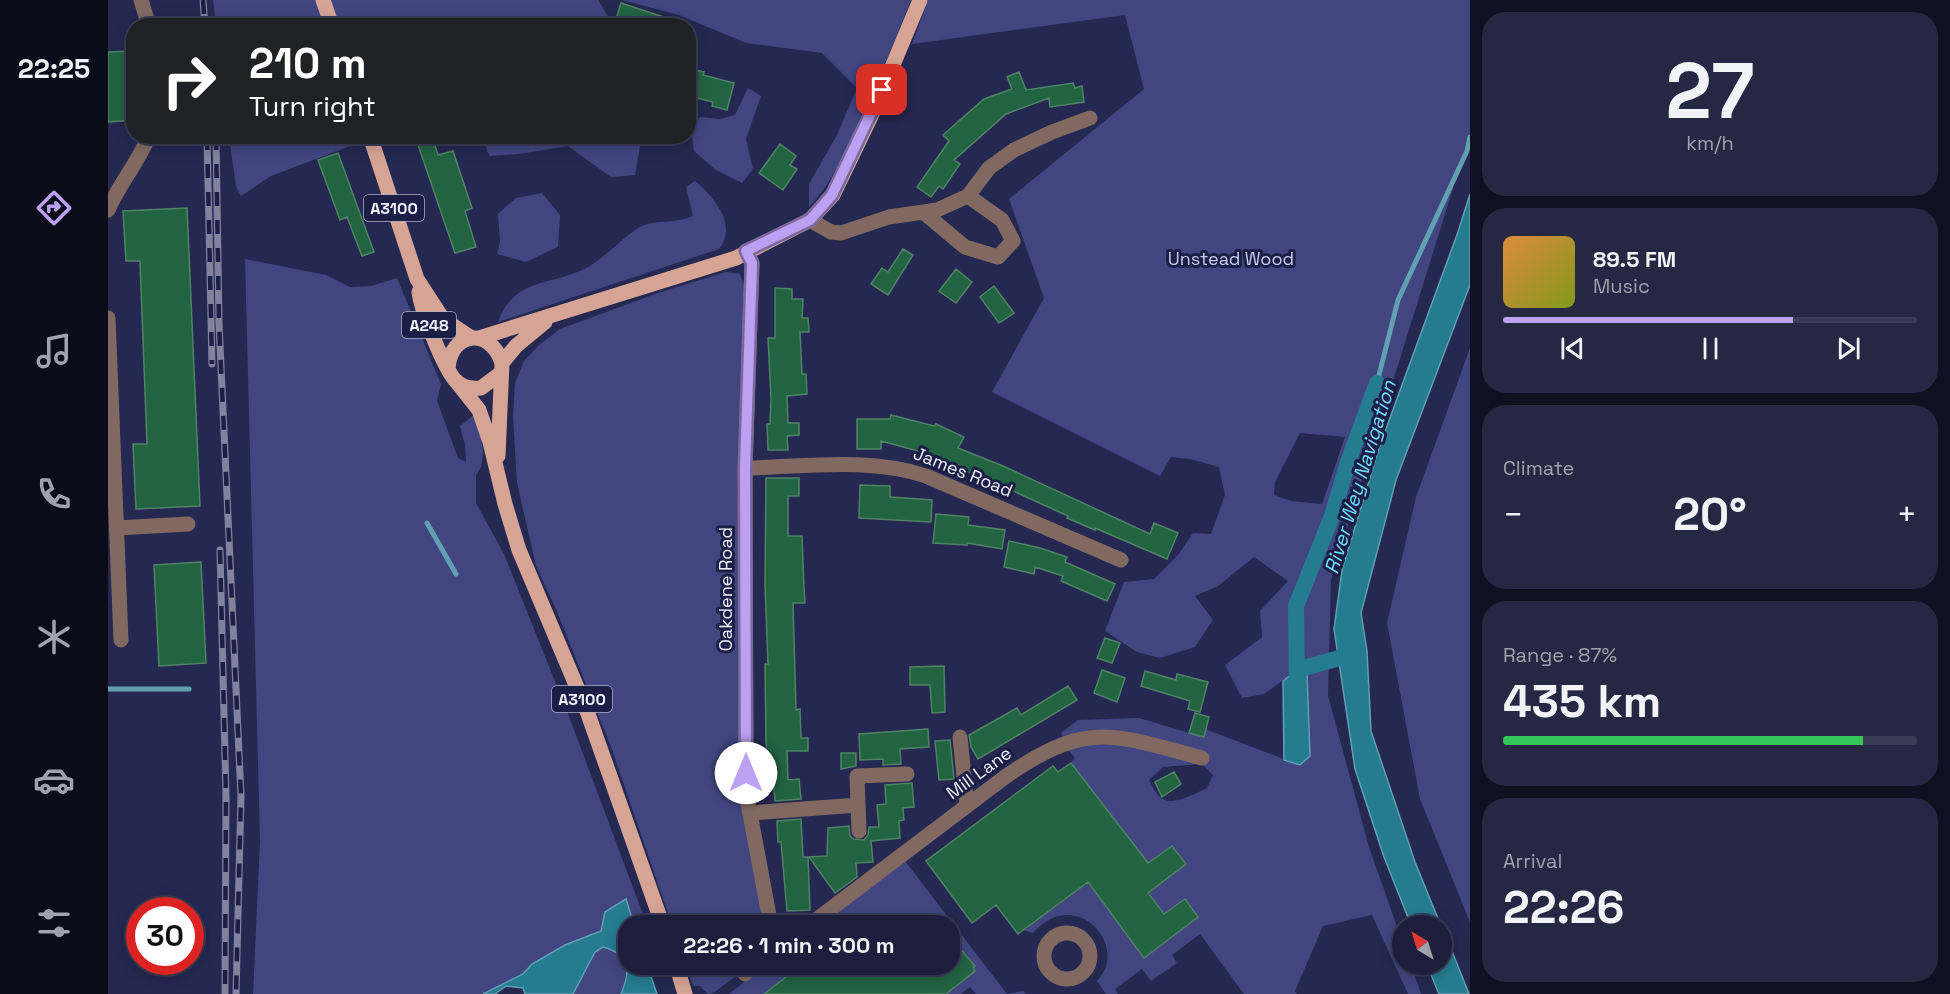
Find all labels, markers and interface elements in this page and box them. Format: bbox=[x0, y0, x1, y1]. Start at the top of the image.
text: 210 m bbox=[249, 37, 367, 90]
text: 27 bbox=[1666, 41, 1754, 141]
icon: right bbox=[150, 42, 228, 120]
text: 22:25 bbox=[18, 51, 90, 86]
pin bbox=[856, 64, 907, 115]
icon: arrive bbox=[865, 73, 898, 106]
text: Turn right bbox=[249, 89, 376, 124]
text: km/h bbox=[1686, 130, 1734, 156]
icon: directions bbox=[33, 187, 75, 229]
road number: A3100 bbox=[364, 195, 424, 221]
text: 89.5 FM bbox=[1593, 245, 1676, 273]
park label: Unstead Wood bbox=[1168, 247, 1294, 270]
text: Music bbox=[1593, 273, 1650, 299]
road number: A248 bbox=[402, 312, 456, 338]
icon: music bbox=[33, 330, 75, 372]
icon: previous bbox=[1556, 332, 1589, 365]
icon: pause bbox=[1694, 332, 1727, 365]
icon: next bbox=[1832, 332, 1865, 365]
water label: River Wey Navigation bbox=[1318, 376, 1402, 577]
street label: James Road bbox=[910, 441, 1016, 502]
text: Climate bbox=[1503, 455, 1574, 481]
icon: phone bbox=[33, 473, 75, 515]
text: 20° bbox=[1673, 486, 1747, 543]
text: − bbox=[1503, 494, 1523, 536]
text: + bbox=[1897, 494, 1917, 536]
street label: Oakdene Road bbox=[714, 527, 737, 651]
icon: climate bbox=[33, 616, 75, 658]
text: Range · 87% bbox=[1503, 642, 1617, 668]
text: 435 km bbox=[1503, 673, 1661, 730]
road number: A3100 bbox=[552, 686, 612, 712]
position arrow bbox=[714, 741, 778, 805]
street label: Mill Lane bbox=[941, 741, 1016, 804]
icon: car bbox=[33, 759, 75, 801]
text: Arrival bbox=[1503, 848, 1562, 874]
text: 22:26 bbox=[1503, 879, 1624, 936]
speed limit sign: 30 bbox=[126, 897, 204, 975]
icon: filters bbox=[33, 902, 75, 944]
north arrow bbox=[1392, 915, 1452, 975]
map controls bbox=[1392, 915, 1452, 975]
text: 22:26 · 1 min · 300 m bbox=[683, 931, 895, 959]

